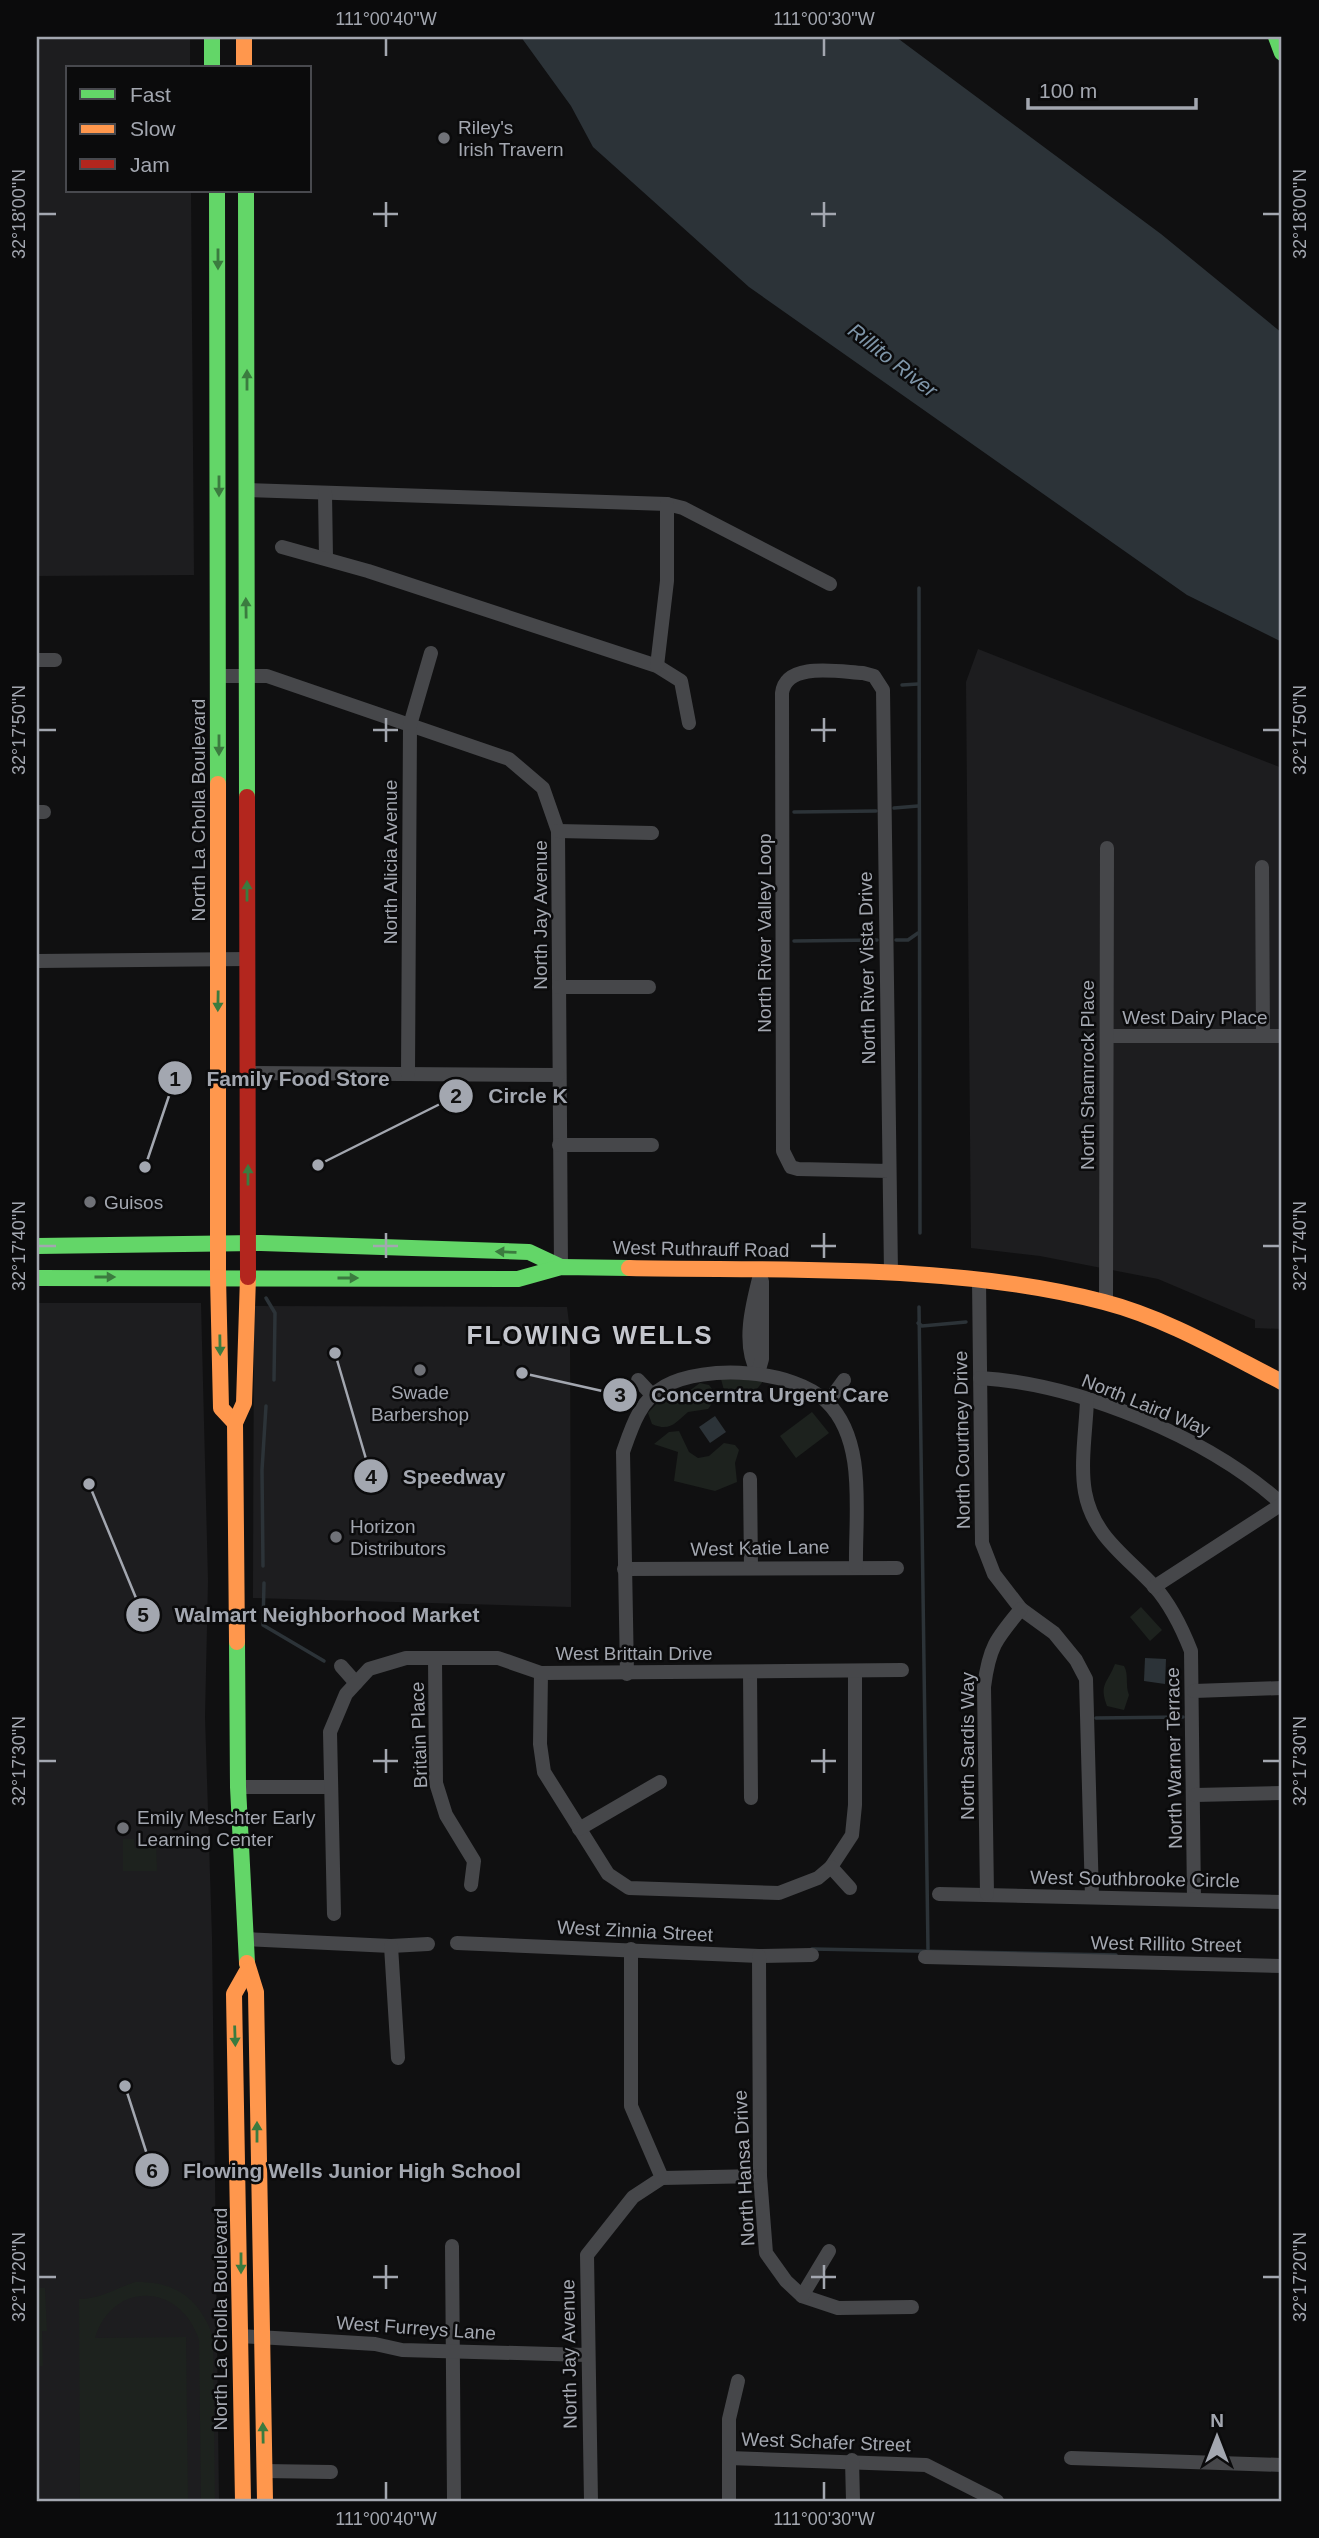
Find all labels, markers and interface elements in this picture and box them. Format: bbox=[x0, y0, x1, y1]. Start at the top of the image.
text: 111°00'40"W bbox=[335, 9, 437, 29]
text: 111°00'30"W bbox=[773, 9, 875, 29]
legend bbox=[66, 66, 312, 192]
scale bar bbox=[1028, 66, 1196, 110]
text: 100 m bbox=[1039, 79, 1097, 102]
text: Fast bbox=[130, 83, 171, 106]
text: Slow bbox=[130, 117, 176, 140]
place label: Riley's Irish Travern bbox=[458, 117, 564, 160]
marker: Riley's Irish Travern bbox=[436, 130, 452, 146]
text: Jam bbox=[130, 153, 170, 176]
text: 32°18'00"N bbox=[9, 169, 29, 259]
text: 32°18'00"N bbox=[1290, 169, 1310, 259]
one-way arrow bbox=[212, 248, 224, 270]
water label: Rillito River bbox=[844, 318, 943, 402]
one-way arrow bbox=[241, 369, 253, 391]
one-way arrow bbox=[213, 476, 225, 498]
one-way arrow bbox=[240, 597, 251, 619]
text: 32°17'50"N bbox=[9, 685, 29, 775]
text: 32°17'50"N bbox=[1290, 685, 1310, 775]
street label: North La Cholla Boulevard bbox=[188, 699, 209, 921]
one-way arrow bbox=[213, 734, 225, 756]
street label: North Alicia Avenue bbox=[380, 780, 401, 944]
street label: North River Valley Loop bbox=[754, 833, 775, 1033]
street label: North Jay Avenue bbox=[530, 840, 551, 990]
street label: North River Vista Drive bbox=[855, 871, 879, 1065]
one-way arrow bbox=[242, 880, 253, 902]
street label: North Shamrock Place bbox=[1077, 980, 1098, 1170]
one-way arrow bbox=[213, 990, 224, 1012]
street label: West Dairy Place bbox=[1122, 1007, 1268, 1028]
callout: Family Food Store bbox=[158, 1057, 404, 1099]
text: 1 bbox=[169, 1067, 181, 1090]
text: Family Food Store bbox=[206, 1067, 390, 1090]
callout: Circle K bbox=[439, 1075, 581, 1117]
text: 2 bbox=[450, 1084, 462, 1107]
text: Circle K bbox=[488, 1084, 568, 1107]
one-way arrow bbox=[242, 1164, 254, 1186]
place label: Guisos bbox=[104, 1192, 163, 1213]
marker: Guisos bbox=[82, 1194, 98, 1210]
text: 32°17'40"N bbox=[9, 1201, 29, 1291]
text: 32°17'40"N bbox=[1290, 1201, 1310, 1291]
street label: West Ruthrauff Road bbox=[612, 1237, 790, 1261]
one-way arrow bbox=[495, 1246, 517, 1257]
one-way arrow bbox=[94, 1271, 116, 1283]
one-way arrow bbox=[338, 1272, 360, 1284]
district label: FLOWING WELLS bbox=[467, 1320, 713, 1350]
one-way arrow bbox=[214, 1334, 226, 1356]
street label: North Courtney Drive bbox=[950, 1351, 974, 1529]
marker: Swade Barbershop bbox=[412, 1362, 428, 1378]
street label: North Laird Way bbox=[1079, 1370, 1214, 1441]
callout: Concerntra Urgent Care bbox=[602, 1374, 903, 1416]
place label: Swade Barbershop bbox=[371, 1382, 469, 1425]
text: 3 bbox=[614, 1383, 626, 1406]
text: Concerntra Urgent Care bbox=[651, 1383, 889, 1406]
callout: Speedway bbox=[353, 1455, 519, 1497]
text: 4 bbox=[365, 1465, 377, 1488]
text: Speedway bbox=[403, 1465, 506, 1488]
place label: Horizon Distributors bbox=[350, 1516, 446, 1559]
marker: Horizon Distributors bbox=[328, 1529, 344, 1545]
street label: West Katie Lane bbox=[690, 1536, 830, 1560]
callout: Walmart Neighborhood Market bbox=[125, 1594, 493, 1636]
text: 5 bbox=[137, 1603, 149, 1626]
text: Walmart Neighborhood Market bbox=[175, 1603, 479, 1626]
street label: West Brittain Drive bbox=[556, 1643, 712, 1664]
street label: North Warner Terrace bbox=[1162, 1667, 1186, 1849]
street label: North Sardis Way bbox=[957, 1671, 978, 1820]
street label: Britain Place bbox=[407, 1681, 431, 1789]
text: 32°17'30"N bbox=[9, 1716, 29, 1806]
text: 32°17'30"N bbox=[1290, 1716, 1310, 1806]
place label: Emily Meschter Early Learning Center bbox=[137, 1807, 316, 1850]
marker: Emily Meschter Early Learning Center bbox=[115, 1820, 131, 1836]
street label: West Southbrooke Circle bbox=[1030, 1867, 1240, 1891]
street label: West Zinnia Street bbox=[557, 1916, 714, 1946]
street label: West Rillito Street bbox=[1091, 1932, 1242, 1956]
one-way arrow bbox=[229, 2025, 241, 2047]
street label: North Hansa Drive bbox=[729, 2089, 759, 2247]
one-way arrow bbox=[251, 2121, 263, 2143]
callout: Flowing Wells Junior High School bbox=[134, 2149, 535, 2191]
text: 6 bbox=[146, 2159, 158, 2182]
text: Flowing Wells Junior High School bbox=[183, 2159, 521, 2182]
street label: North La Cholla Boulevard bbox=[210, 2208, 231, 2430]
text: 32°17'20"N bbox=[9, 2232, 29, 2322]
text: 32°17'20"N bbox=[1290, 2232, 1310, 2322]
one-way arrow bbox=[235, 2253, 247, 2275]
street label: North Jay Avenue bbox=[557, 2279, 581, 2429]
street label: West Furreys Lane bbox=[335, 2312, 497, 2344]
north arrow bbox=[1182, 2402, 1252, 2472]
text: N bbox=[1210, 2410, 1224, 2431]
one-way arrow bbox=[258, 2422, 269, 2444]
street label: West Schafer Street bbox=[741, 2429, 912, 2455]
text: 111°00'40"W bbox=[335, 2509, 437, 2529]
text: 111°00'30"W bbox=[773, 2509, 875, 2529]

